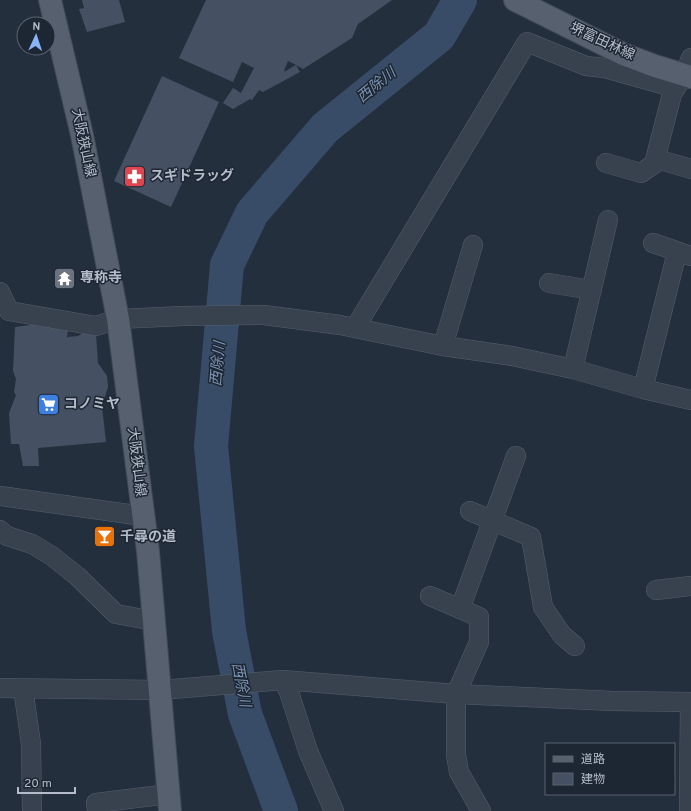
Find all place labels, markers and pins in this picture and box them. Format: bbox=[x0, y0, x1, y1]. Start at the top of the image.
pharmacy icon: スギドラッグ bbox=[121, 163, 147, 189]
place label: スギドラッグ bbox=[150, 167, 234, 185]
temple icon: 専称寺 bbox=[51, 265, 77, 291]
place label: 専称寺 bbox=[80, 270, 122, 287]
supermarket icon: コノミヤ bbox=[35, 391, 61, 417]
place label: コノミヤ bbox=[64, 396, 120, 413]
bar icon: 千尋の道 bbox=[92, 524, 118, 550]
place label: 千尋の道 bbox=[120, 529, 176, 546]

